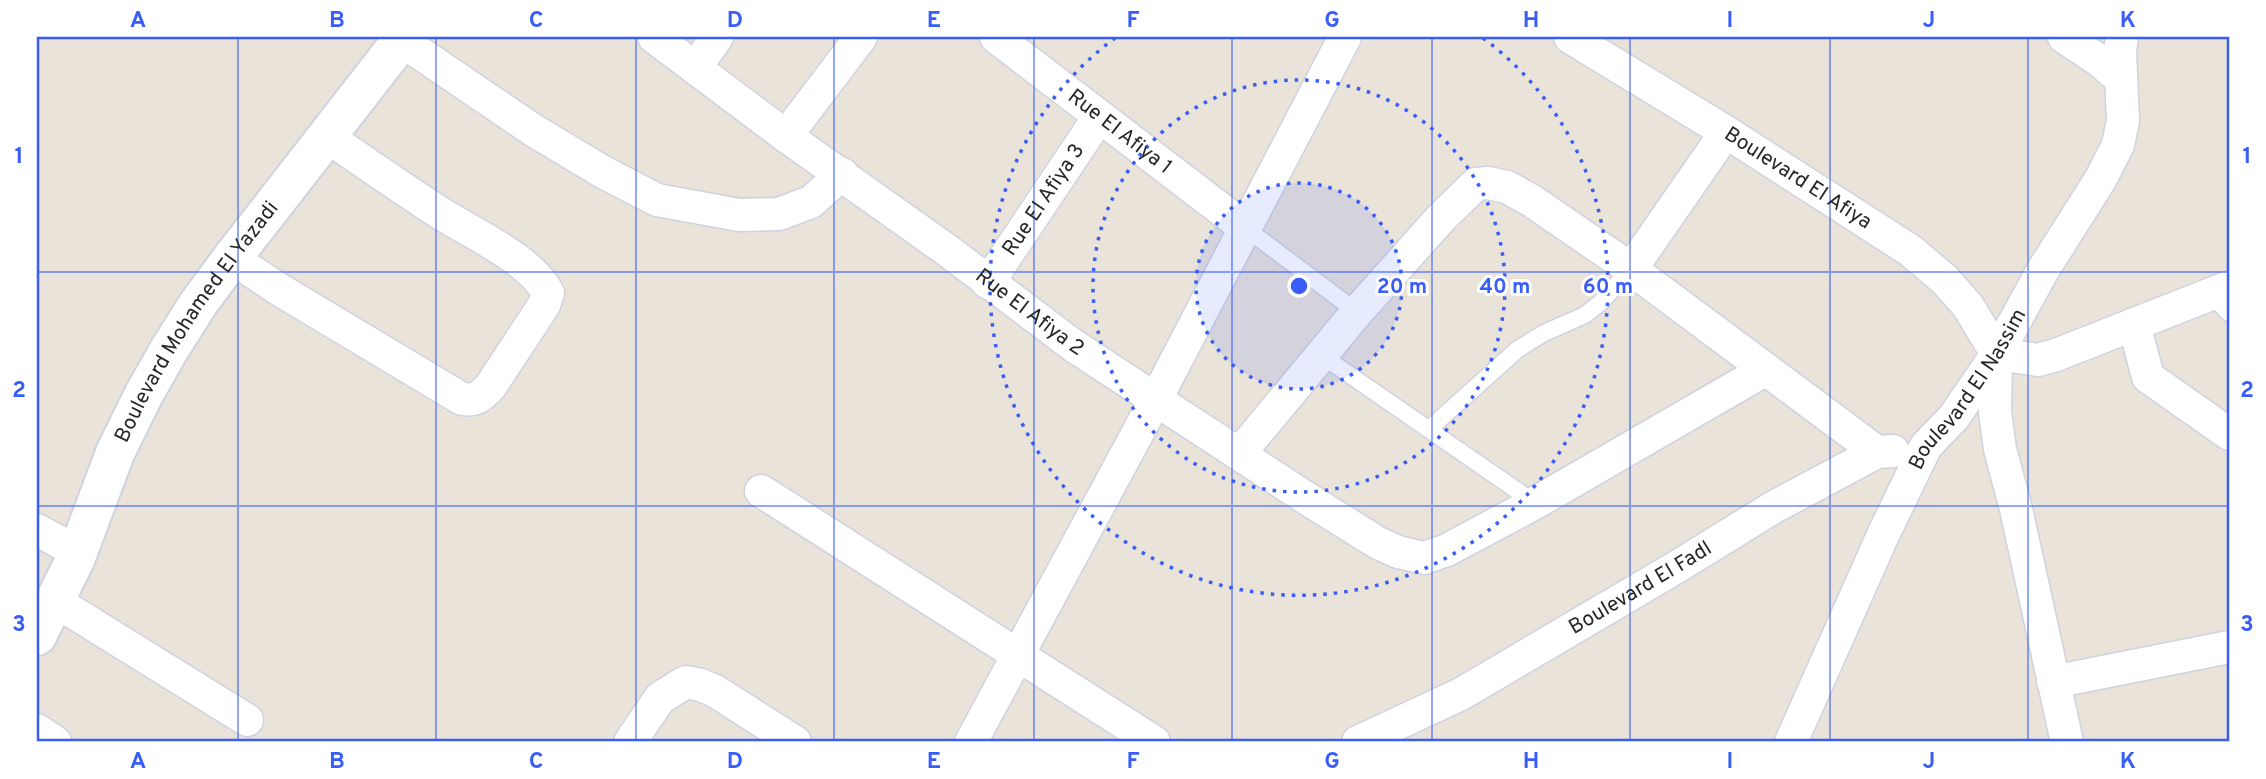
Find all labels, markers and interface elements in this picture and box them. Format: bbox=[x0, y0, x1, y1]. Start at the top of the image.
text: A bbox=[130, 7, 146, 36]
text: B bbox=[329, 7, 345, 36]
text: C bbox=[529, 7, 543, 36]
text: D bbox=[727, 7, 743, 36]
text: E bbox=[927, 7, 941, 36]
text: F bbox=[1126, 7, 1140, 36]
text: G bbox=[1324, 7, 1340, 36]
text: H bbox=[1523, 7, 1539, 36]
text: I bbox=[1727, 7, 1733, 36]
text: J bbox=[1923, 7, 1935, 36]
text: K bbox=[2120, 7, 2136, 36]
street label: Rue El Afiya 1 bbox=[1062, 83, 1178, 181]
street label: Boulevard El Afiya bbox=[1719, 121, 1877, 236]
street label: Rue El Afiya 3 bbox=[996, 139, 1091, 261]
text: 1 bbox=[14, 143, 24, 172]
text: 1 bbox=[2242, 143, 2252, 172]
street label: Boulevard Mohamed El Yazadi bbox=[109, 196, 285, 447]
street label: Rue El Afiya 2 bbox=[970, 263, 1089, 362]
centre of rings bbox=[1287, 274, 1311, 298]
text: 20 m bbox=[1377, 274, 1427, 301]
text: 40 m bbox=[1480, 274, 1530, 301]
text: 60 m bbox=[1583, 274, 1633, 301]
street label: Boulevard El Nassim bbox=[1903, 304, 2033, 474]
text: 2 bbox=[12, 377, 26, 406]
text: 2 bbox=[2240, 377, 2254, 406]
street label: Boulevard El Fadl bbox=[1564, 535, 1717, 641]
text: 3 bbox=[12, 611, 26, 640]
text: 3 bbox=[2240, 611, 2254, 640]
text: A bbox=[130, 748, 146, 777]
text: B bbox=[329, 748, 345, 777]
text: C bbox=[529, 748, 543, 777]
text: D bbox=[727, 748, 743, 777]
text: E bbox=[927, 748, 941, 777]
text: F bbox=[1126, 748, 1140, 777]
text: G bbox=[1324, 748, 1340, 777]
text: H bbox=[1523, 748, 1539, 777]
text: I bbox=[1727, 748, 1733, 777]
text: J bbox=[1923, 748, 1935, 777]
text: K bbox=[2120, 748, 2136, 777]

